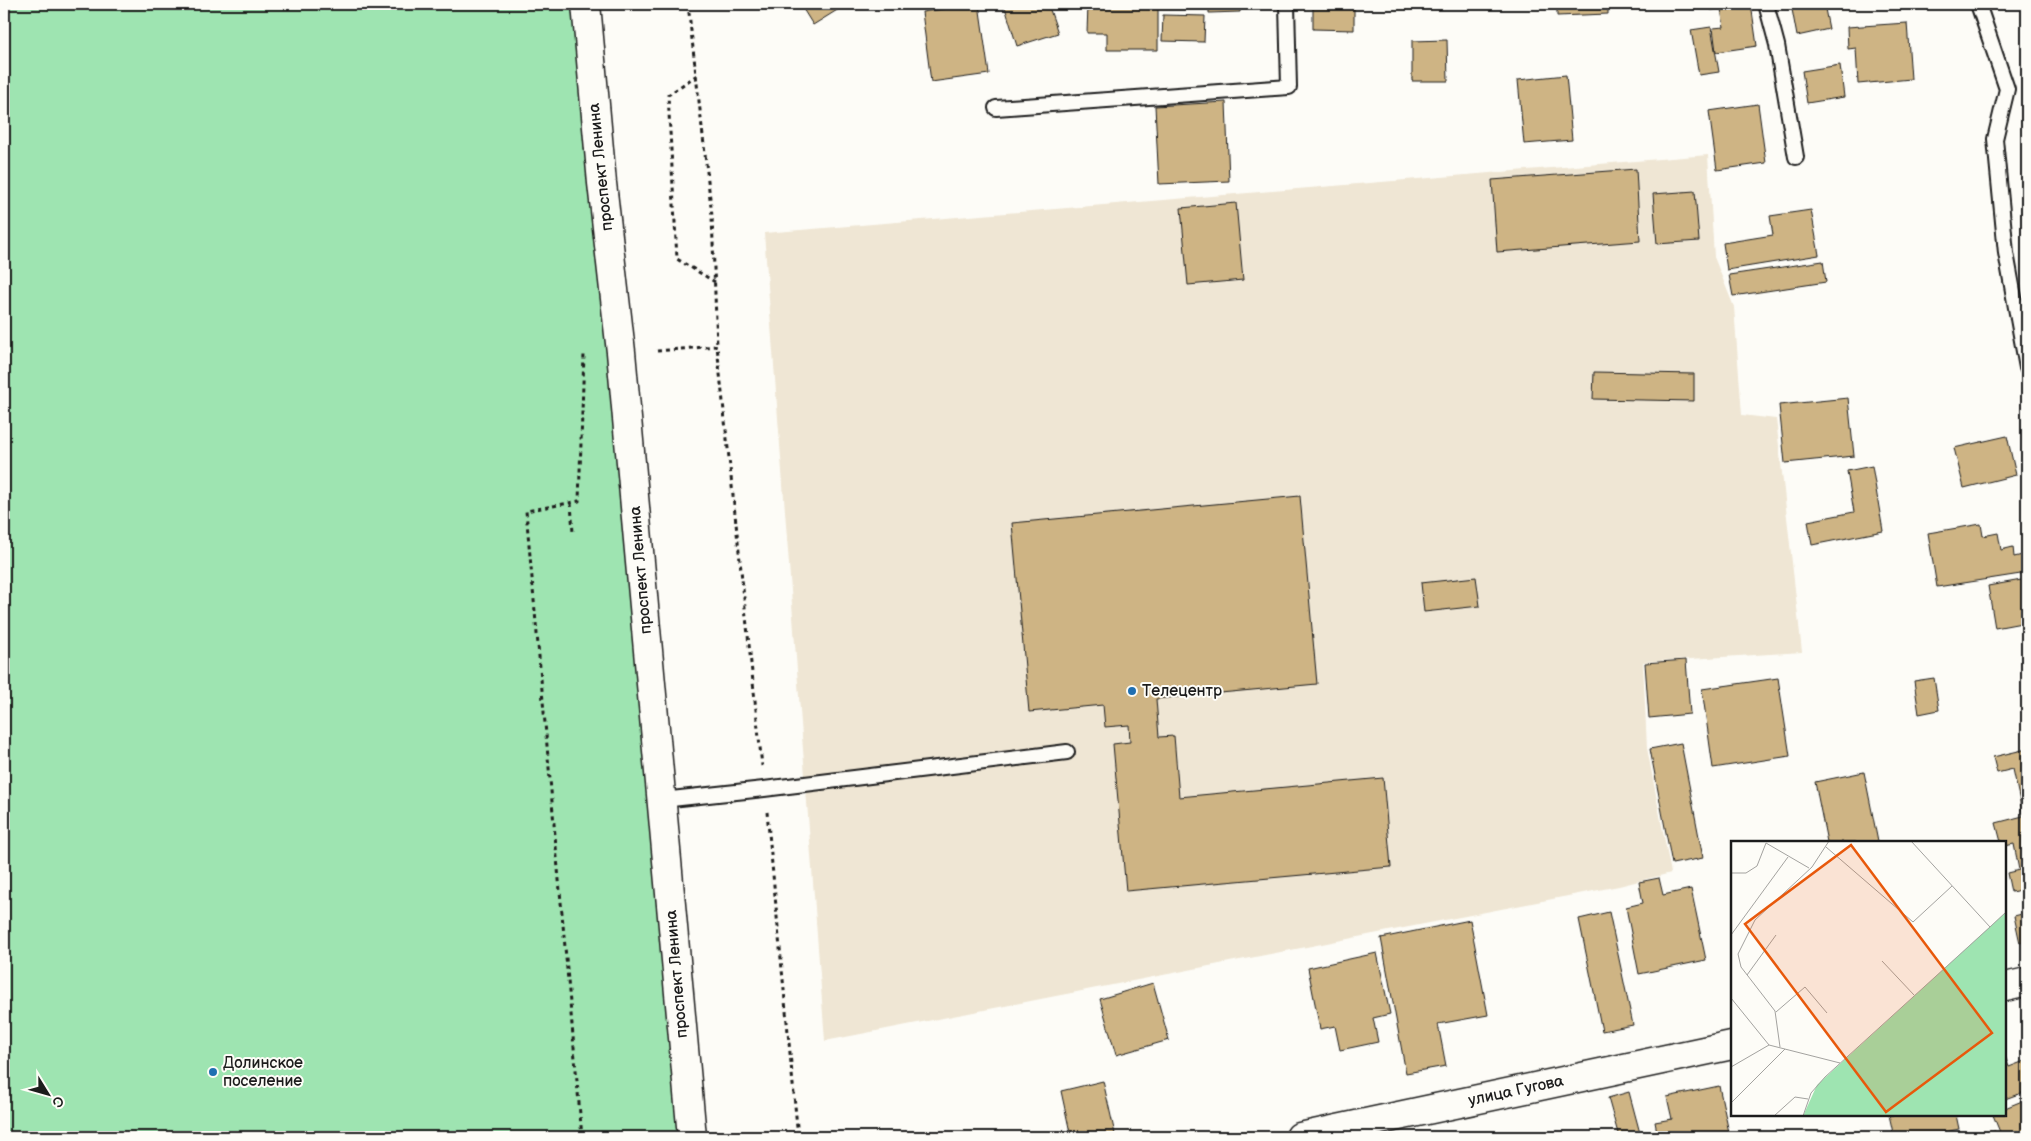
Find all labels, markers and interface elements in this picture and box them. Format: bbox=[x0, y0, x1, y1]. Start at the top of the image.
street label: проспект Ленина bbox=[585, 102, 617, 232]
street label: проспект Ленина bbox=[626, 505, 656, 635]
place label: Телецентр bbox=[1142, 682, 1222, 701]
marker: Телецентр bbox=[1126, 685, 1138, 697]
inset map bbox=[1731, 841, 2006, 1116]
street label: проспект Ленина bbox=[662, 909, 692, 1039]
place label: Долинское поселение bbox=[223, 1054, 303, 1091]
marker: Долинское поселение bbox=[207, 1066, 219, 1078]
north arrow bbox=[22, 1068, 72, 1118]
street label: улица Гугова bbox=[1467, 1072, 1566, 1110]
text: С bbox=[48, 1093, 68, 1111]

